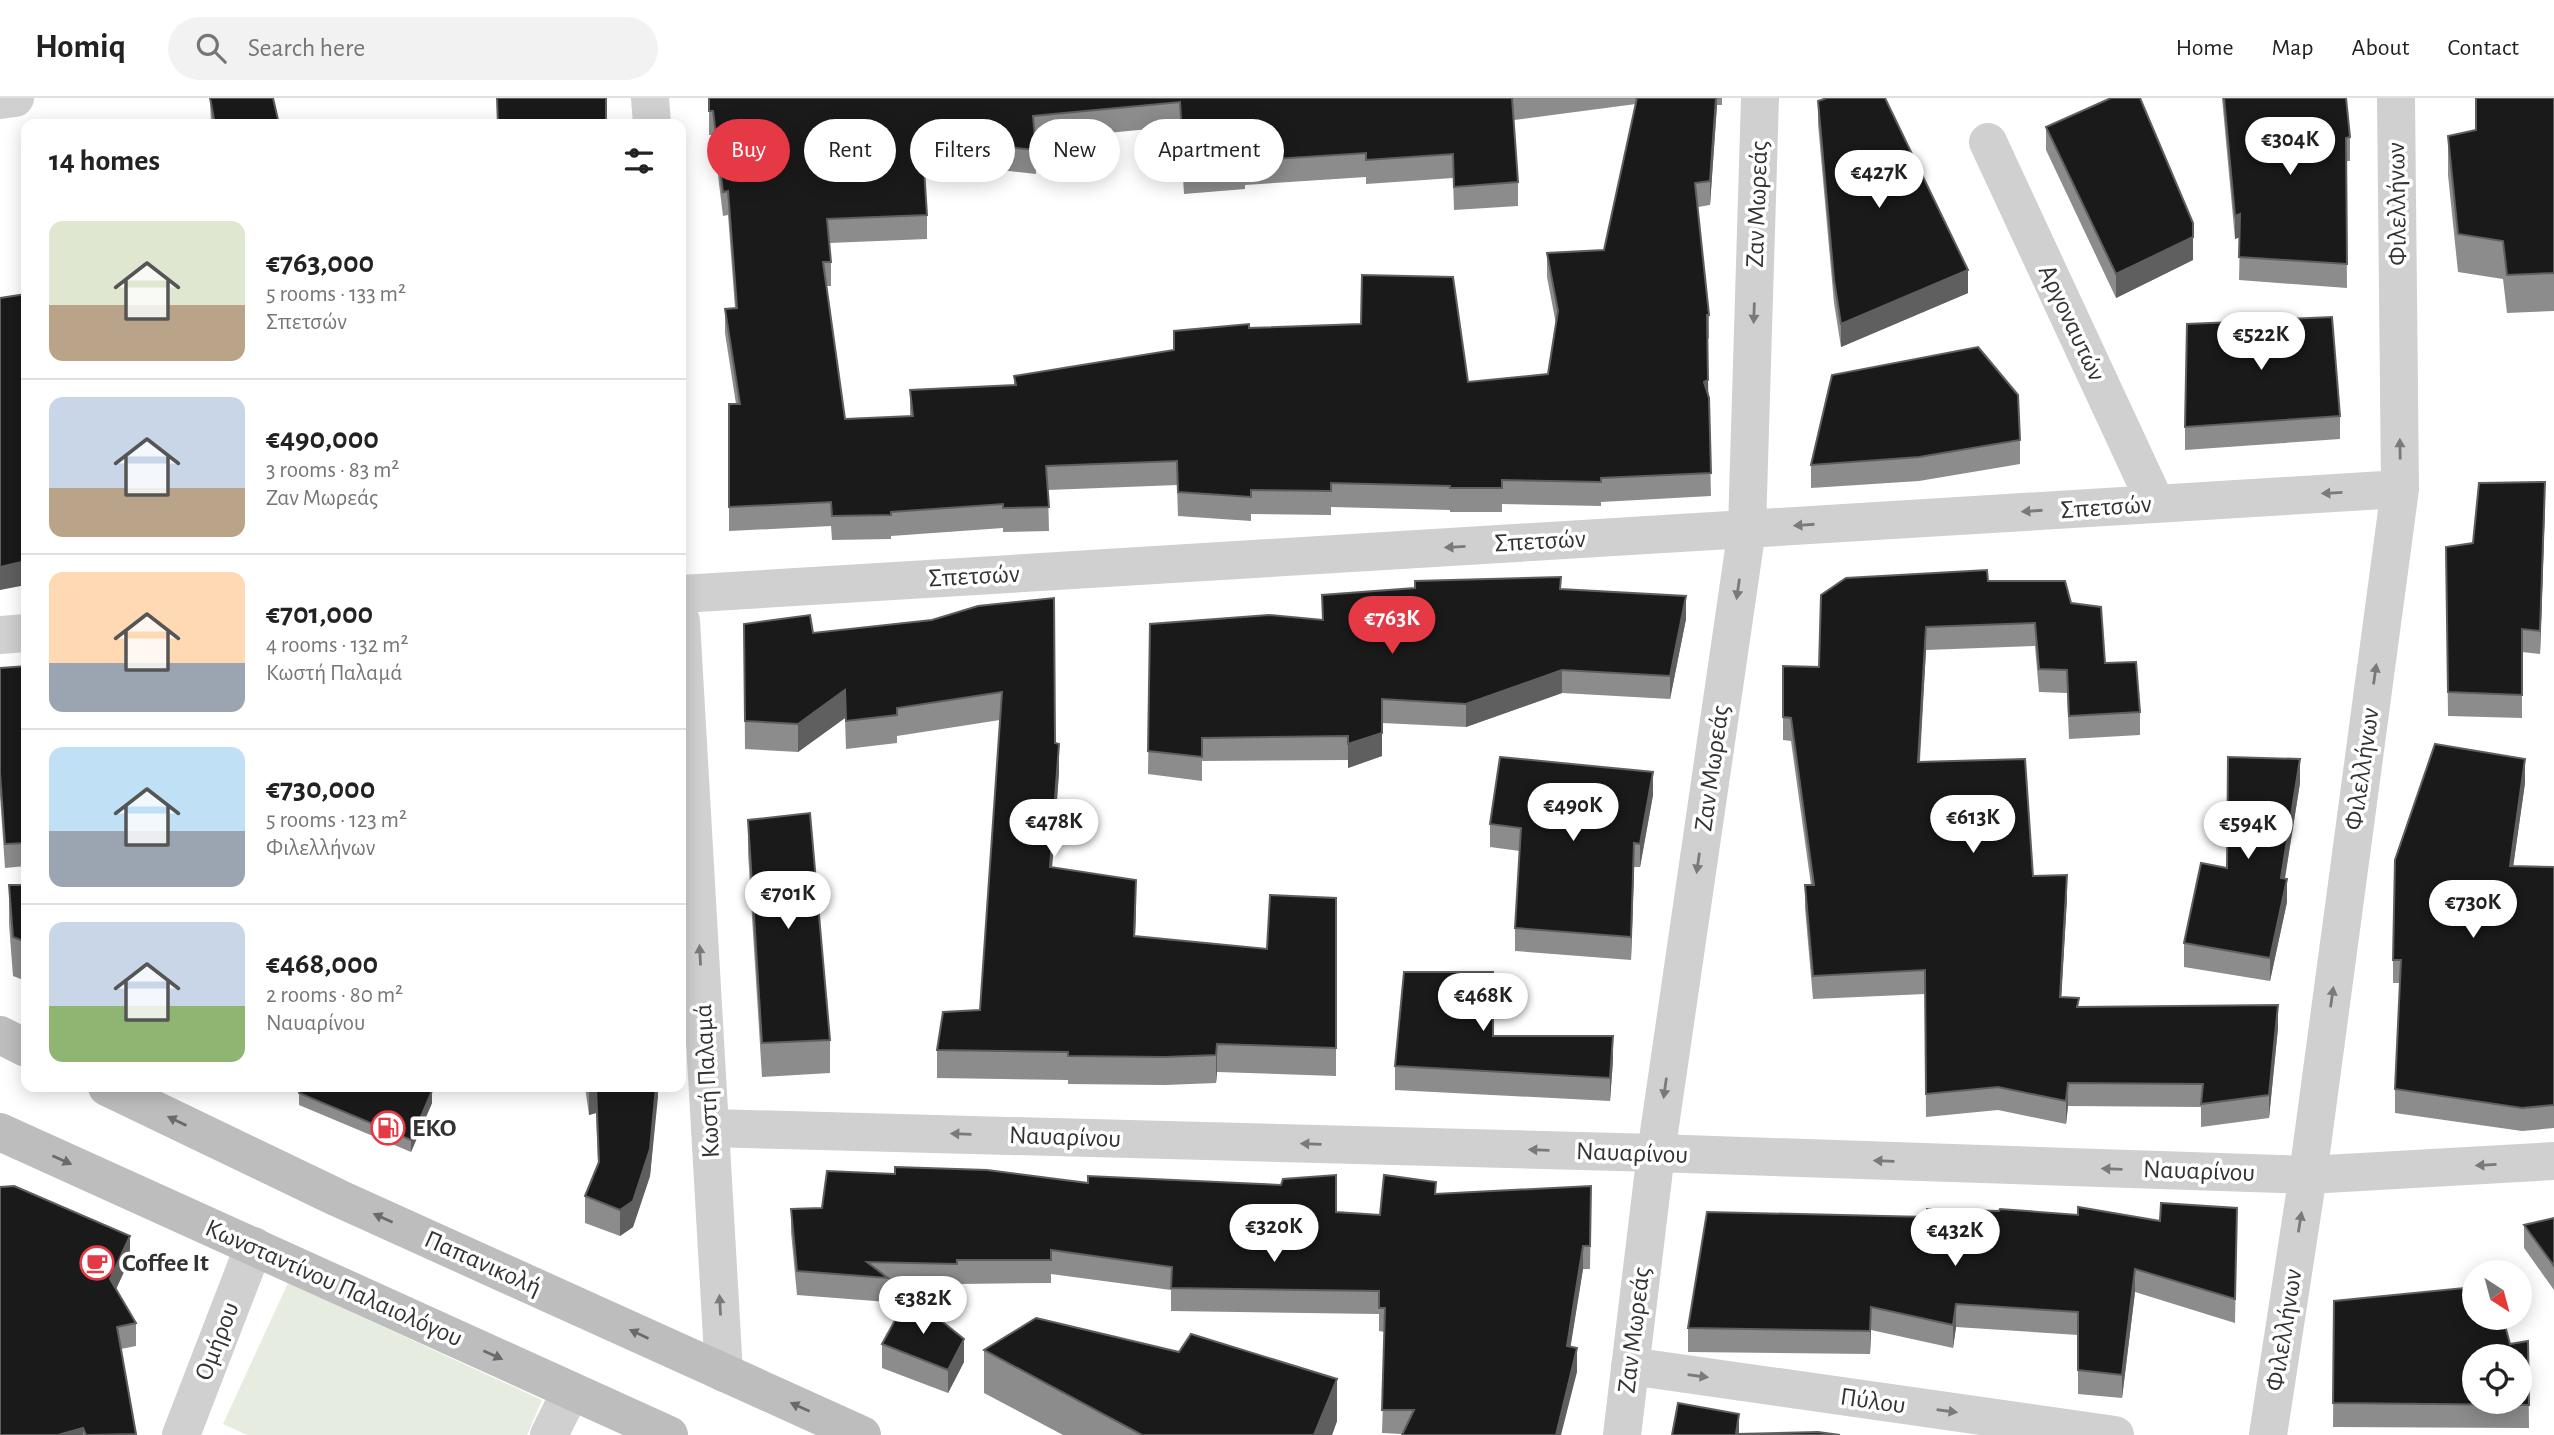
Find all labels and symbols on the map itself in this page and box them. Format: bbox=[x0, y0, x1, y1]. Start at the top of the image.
pin: €304K bbox=[2241, 118, 2339, 177]
street label: Ζαν Μωρεάς bbox=[1742, 140, 1772, 268]
street label: Φιλελλήνων bbox=[2383, 142, 2411, 266]
pin: €427K bbox=[1830, 150, 1928, 210]
street label: Αργοναυτών bbox=[2034, 261, 2110, 385]
one-way arrow bbox=[1748, 302, 1759, 324]
pin: €522K bbox=[2212, 313, 2310, 372]
one-way arrow bbox=[2394, 437, 2406, 459]
one-way arrow bbox=[2321, 488, 2343, 499]
street label: Σπετσών bbox=[2060, 491, 2153, 523]
one-way arrow bbox=[2020, 506, 2042, 517]
one-way arrow bbox=[1793, 520, 1815, 531]
street label: Σπετσών bbox=[1494, 526, 1586, 556]
one-way arrow bbox=[1444, 541, 1466, 552]
street label: Σπετσών bbox=[928, 561, 1020, 591]
one-way arrow bbox=[1733, 578, 1744, 600]
pin: €763K bbox=[1343, 596, 1441, 656]
one-way arrow bbox=[2370, 663, 2381, 685]
street label: Ζαν Μωρεάς bbox=[1690, 703, 1734, 833]
street label: Φιλελλήνων bbox=[2341, 706, 2383, 832]
pin: €490K bbox=[1524, 784, 1622, 843]
pin: €613K bbox=[1924, 796, 2022, 855]
pin: €478K bbox=[1005, 800, 1103, 859]
pin: €594K bbox=[2199, 802, 2297, 861]
one-way arrow bbox=[1693, 852, 1704, 874]
pin: €701K bbox=[739, 872, 837, 931]
pin: €730K bbox=[2424, 880, 2522, 940]
one-way arrow bbox=[695, 944, 706, 966]
pin: €468K bbox=[1434, 974, 1532, 1033]
one-way arrow bbox=[2326, 986, 2337, 1008]
street label: Κωστή Παλαμά bbox=[690, 1003, 724, 1159]
one-way arrow bbox=[1660, 1077, 1671, 1099]
fuel station icon: EKO bbox=[369, 1109, 407, 1147]
one-way arrow bbox=[167, 1115, 187, 1126]
place label: EKO bbox=[412, 1115, 457, 1141]
street label: Ναυαρίνου bbox=[1009, 1122, 1121, 1152]
one-way arrow bbox=[950, 1129, 972, 1140]
one-way arrow bbox=[1300, 1138, 1322, 1150]
street label: Ναυαρίνου bbox=[1576, 1138, 1688, 1168]
one-way arrow bbox=[1527, 1144, 1549, 1156]
one-way arrow bbox=[52, 1154, 72, 1166]
one-way arrow bbox=[1873, 1155, 1895, 1167]
street label: Ναυαρίνου bbox=[2143, 1156, 2255, 1186]
one-way arrow bbox=[2475, 1160, 2497, 1171]
one-way arrow bbox=[2100, 1163, 2122, 1174]
pin: €320K bbox=[1225, 1204, 1323, 1264]
pin: €432K bbox=[1906, 1208, 2004, 1268]
one-way arrow bbox=[2295, 1211, 2306, 1233]
one-way arrow bbox=[373, 1212, 393, 1224]
street label: Κωνσταντίνου Παλαιολόγου bbox=[202, 1214, 466, 1352]
street label: Παπανικολή bbox=[421, 1226, 545, 1300]
cafe icon: Coffee It bbox=[78, 1244, 116, 1282]
place label: Coffee It bbox=[122, 1250, 209, 1276]
north arrow bbox=[2462, 1260, 2532, 1330]
street label: Ζαν Μωρεάς bbox=[1613, 1265, 1655, 1395]
street label: Φιλελλήνων bbox=[2261, 1267, 2307, 1393]
pin: €382K bbox=[874, 1276, 972, 1336]
one-way arrow bbox=[714, 1294, 725, 1316]
street label: Ομήρου bbox=[190, 1298, 244, 1384]
one-way arrow bbox=[629, 1328, 649, 1340]
one-way arrow bbox=[482, 1350, 503, 1361]
one-way arrow bbox=[1687, 1371, 1709, 1382]
street label: Πύλου bbox=[1839, 1384, 1907, 1418]
one-way arrow bbox=[789, 1401, 810, 1412]
one-way arrow bbox=[1936, 1406, 1958, 1417]

